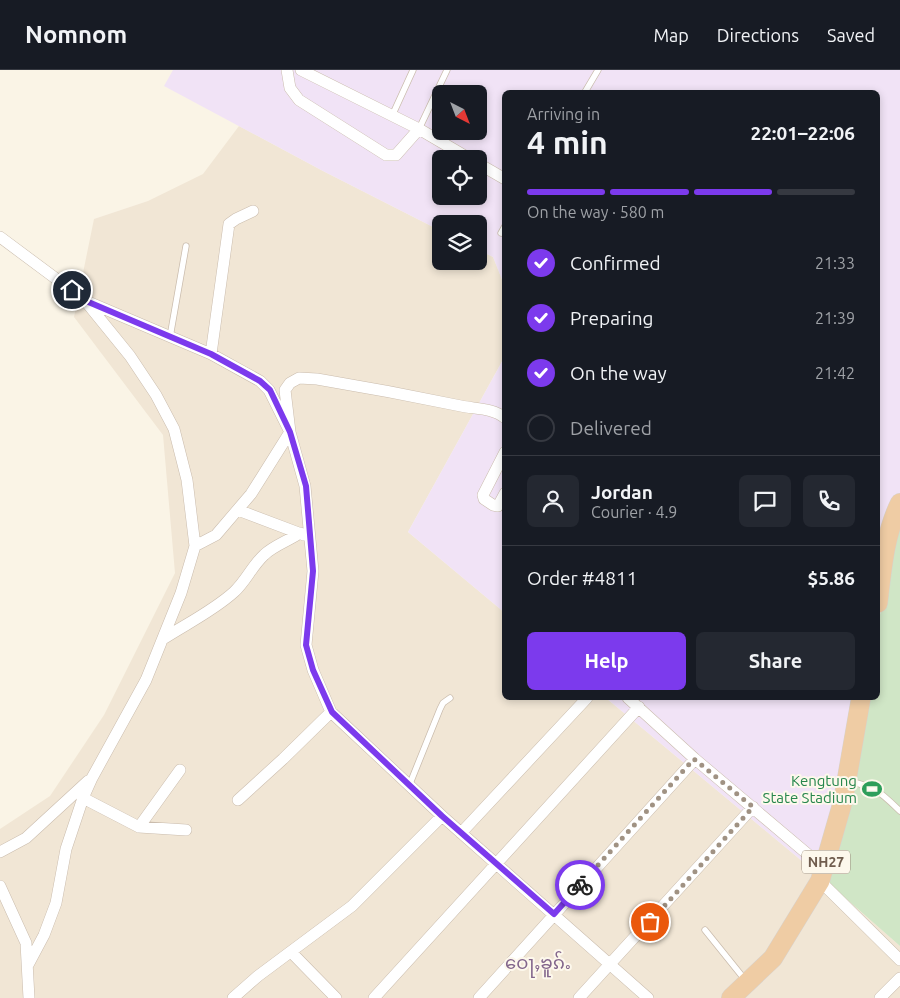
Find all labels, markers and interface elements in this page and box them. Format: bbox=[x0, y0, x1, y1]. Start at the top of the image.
text: Nomnom bbox=[25, 21, 127, 48]
text: Map bbox=[653, 25, 689, 45]
text: Directions bbox=[717, 25, 799, 45]
text: Saved bbox=[827, 25, 875, 45]
north arrow bbox=[432, 85, 488, 140]
map controls bbox=[432, 85, 487, 270]
text: Arriving in bbox=[527, 105, 600, 123]
text: 22:01–22:06 bbox=[750, 122, 855, 144]
text: 4 min bbox=[527, 124, 608, 160]
button: locate bbox=[432, 150, 487, 205]
text: On the way · 580 m bbox=[527, 203, 664, 221]
button: layers bbox=[432, 215, 487, 270]
icon: check bbox=[527, 249, 555, 277]
text: Confirmed bbox=[570, 252, 661, 274]
text: 21:33 bbox=[815, 254, 855, 272]
pin bbox=[51, 269, 93, 311]
icon: home bbox=[58, 276, 86, 304]
icon: check bbox=[527, 304, 555, 332]
text: Preparing bbox=[570, 307, 654, 329]
text: 21:39 bbox=[815, 309, 855, 327]
icon: check bbox=[527, 359, 555, 387]
text: On the way bbox=[570, 362, 667, 384]
text: 21:42 bbox=[815, 364, 855, 382]
text: Delivered bbox=[570, 417, 652, 439]
button: person bbox=[527, 475, 579, 527]
button: chat bbox=[739, 475, 791, 527]
button: phone bbox=[803, 475, 855, 527]
text: Jordan bbox=[591, 481, 653, 503]
text: Courier · 4.9 bbox=[591, 503, 677, 521]
text: Order #4811 bbox=[527, 567, 637, 589]
text: $5.86 bbox=[807, 567, 855, 589]
button: Help bbox=[527, 632, 686, 690]
button: Share bbox=[696, 632, 855, 690]
place label: Kengtung State Stadium bbox=[763, 772, 857, 806]
sports icon: Kengtung State Stadium bbox=[861, 778, 883, 800]
road number: NH27 bbox=[802, 850, 850, 874]
courier bbox=[555, 860, 605, 910]
icon: bike bbox=[566, 871, 594, 899]
pin bbox=[629, 901, 671, 943]
icon: bag bbox=[636, 908, 664, 936]
district label: ဝေႃႇၶူၵ်ႉ bbox=[505, 950, 571, 978]

